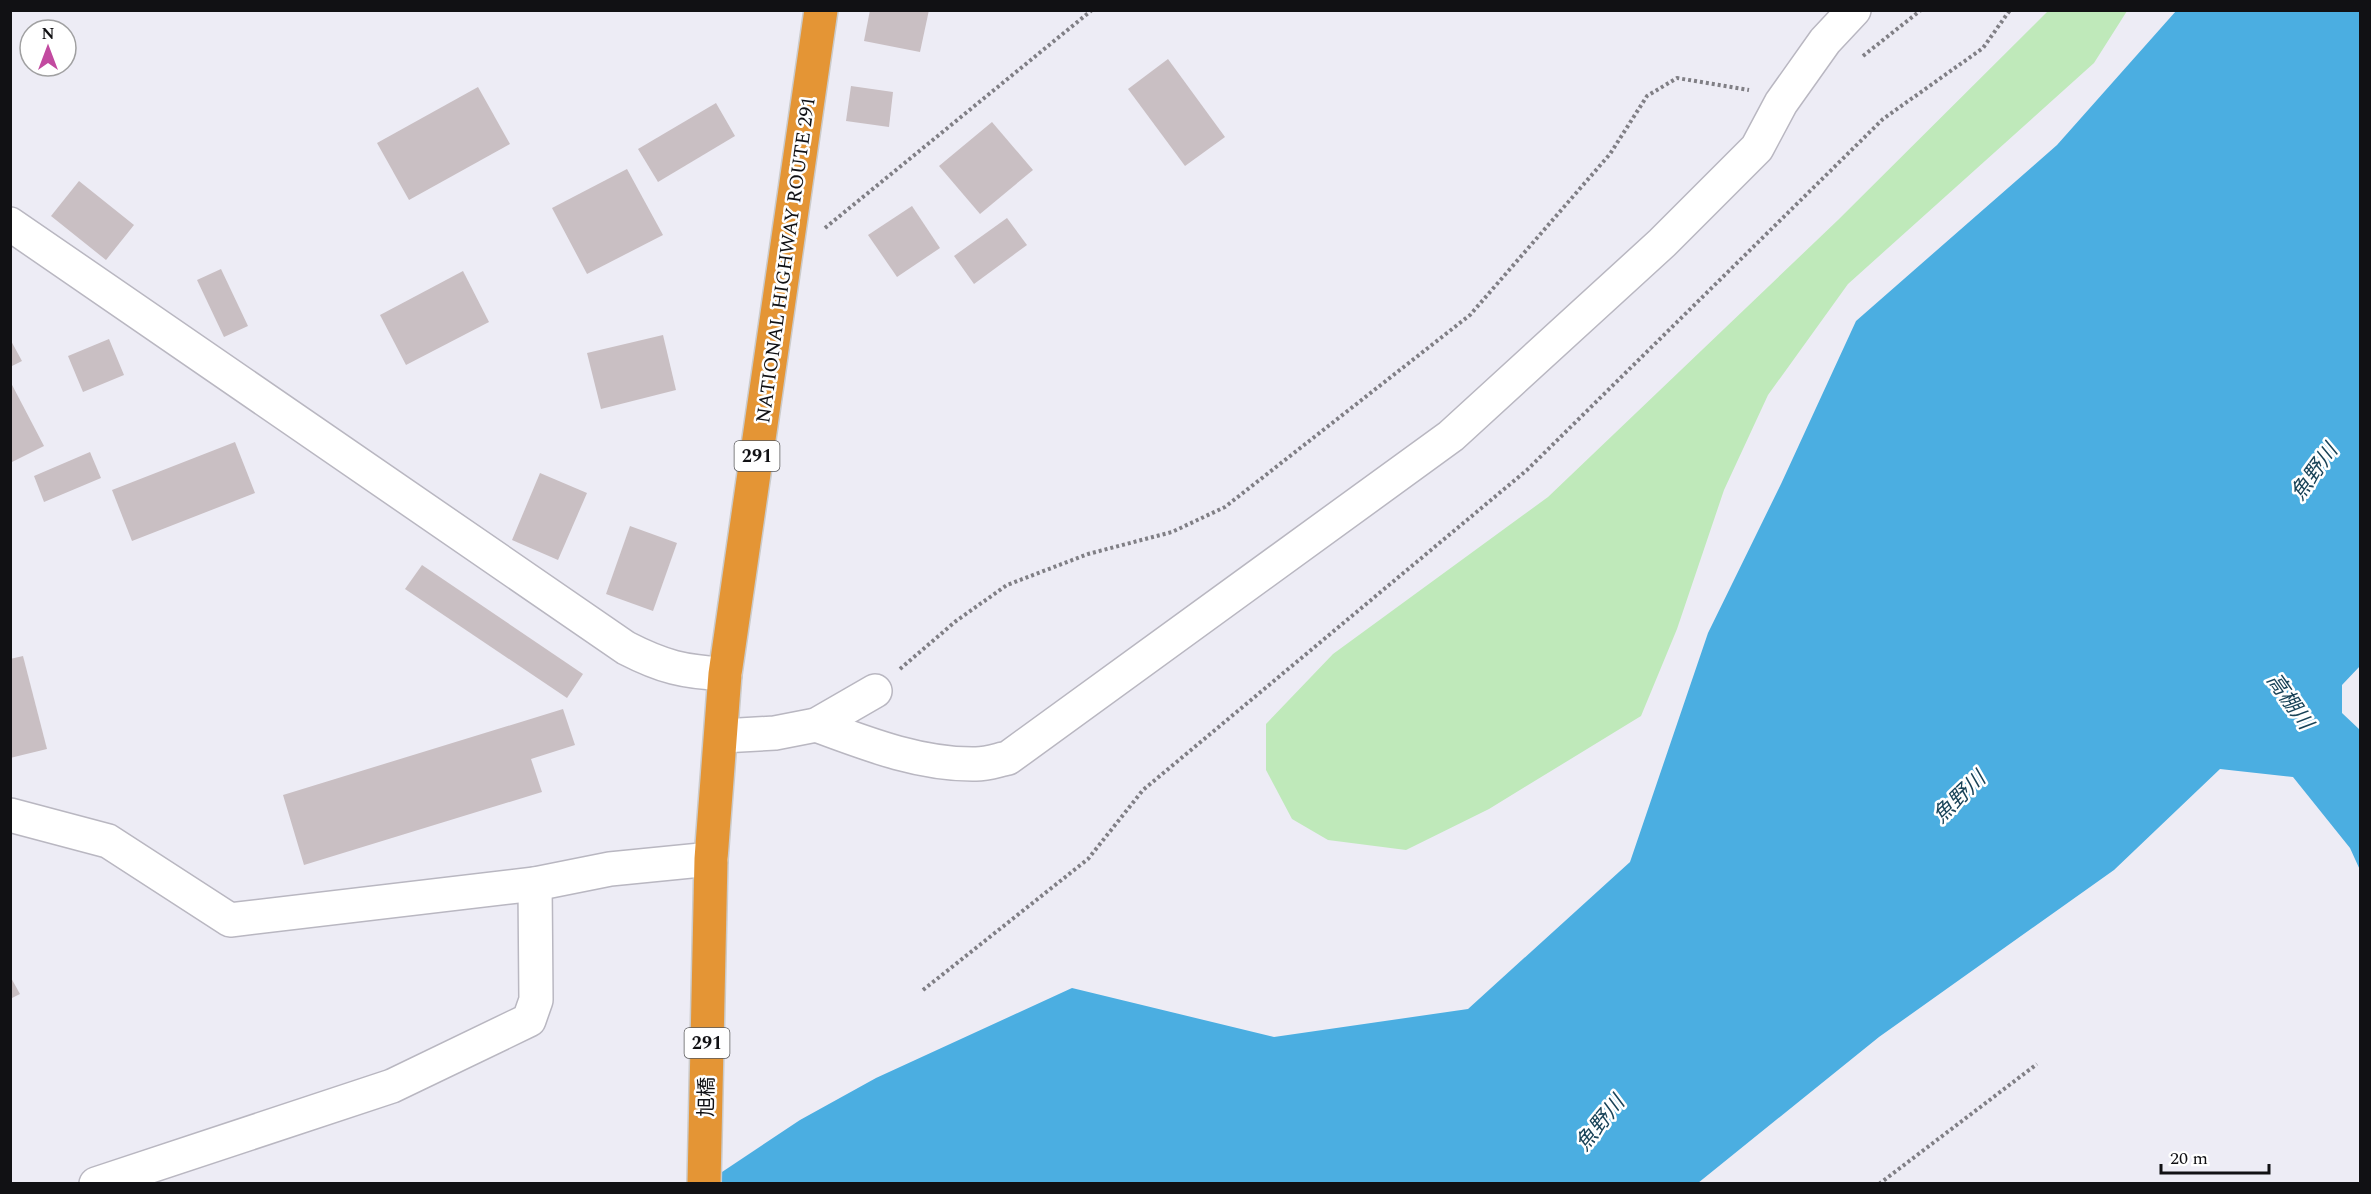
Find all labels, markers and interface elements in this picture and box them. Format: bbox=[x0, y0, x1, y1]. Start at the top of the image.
north arrow bbox=[18, 18, 78, 78]
text: N bbox=[41, 22, 55, 46]
street label: NATIONAL HIGHWAY ROUTE 291 bbox=[748, 95, 824, 425]
water label: 魚野川 bbox=[2283, 436, 2347, 507]
road number: 291 bbox=[734, 441, 780, 471]
water label: 高棚川 bbox=[2258, 667, 2322, 738]
water label: 魚野川 bbox=[1926, 763, 1995, 831]
road number: 291 bbox=[684, 1028, 730, 1058]
street label: 旭橋 bbox=[692, 1077, 722, 1117]
water label: 魚野川 bbox=[1569, 1088, 1634, 1158]
scale bar bbox=[2161, 1137, 2269, 1175]
text: 20 m bbox=[2170, 1145, 2208, 1172]

